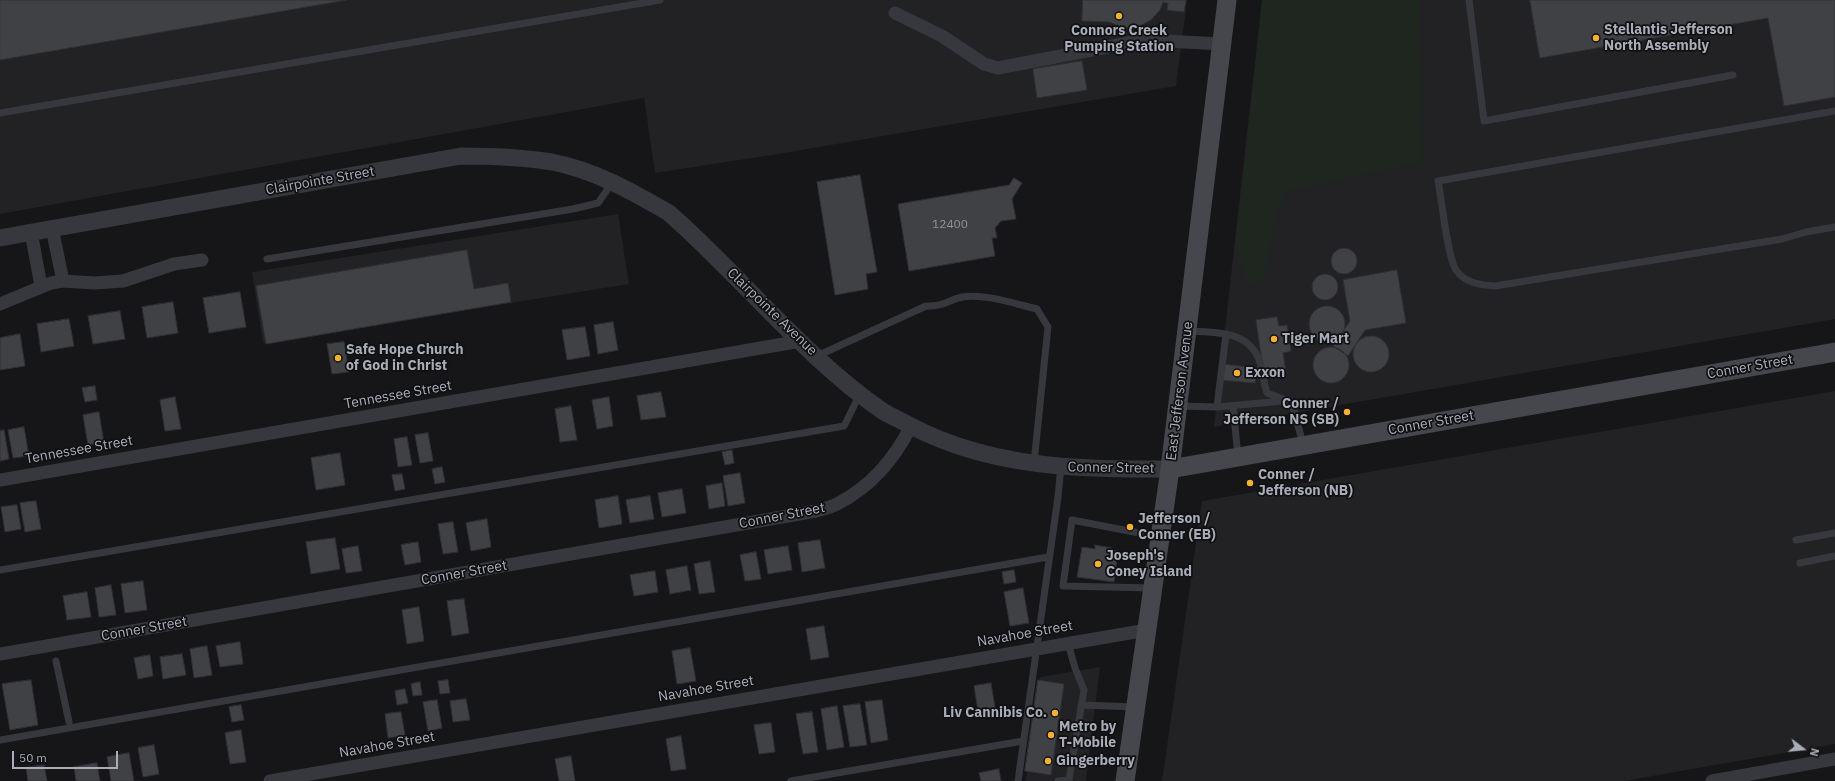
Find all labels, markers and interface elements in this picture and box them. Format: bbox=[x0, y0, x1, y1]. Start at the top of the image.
marker: Connors Creek Pumping Station bbox=[1114, 11, 1124, 21]
place label: Stellantis Jefferson North Assembly bbox=[1604, 22, 1733, 54]
place label: Connors Creek Pumping Station bbox=[1064, 23, 1174, 56]
marker: Stellantis Jefferson North Assembly bbox=[1591, 33, 1601, 43]
street label: Clairpointe Street bbox=[264, 163, 376, 199]
house number: 12400 bbox=[932, 218, 968, 232]
street label: Clairpointe Avenue bbox=[724, 265, 820, 359]
street label: East Jefferson Avenue bbox=[1163, 321, 1197, 461]
place label: Tiger Mart bbox=[1282, 331, 1349, 347]
marker: Tiger Mart bbox=[1269, 334, 1279, 344]
place label: Safe Hope Church of God in Christ bbox=[346, 342, 464, 374]
street label: Conner Street bbox=[1706, 351, 1794, 383]
marker: Safe Hope Church of God in Christ bbox=[333, 353, 343, 363]
place label: Exxon bbox=[1245, 365, 1285, 381]
marker: Exxon bbox=[1232, 368, 1242, 378]
street label: Tennessee Street bbox=[343, 377, 453, 413]
place label: Conner / Jefferson NS (SB) bbox=[1223, 396, 1339, 428]
marker: Conner / Jefferson NS (SB) bbox=[1342, 407, 1352, 417]
street label: Conner Street bbox=[1387, 407, 1475, 439]
street label: Tennessee Street bbox=[24, 432, 134, 468]
street label: Conner Street bbox=[1067, 459, 1155, 477]
place label: Conner / Jefferson (NB) bbox=[1258, 467, 1353, 500]
marker: Conner / Jefferson (NB) bbox=[1245, 478, 1255, 488]
street label: Conner Street bbox=[738, 499, 826, 533]
place label: Jefferson / Conner (EB) bbox=[1138, 511, 1216, 544]
marker: Jefferson / Conner (EB) bbox=[1125, 522, 1135, 532]
place label: Joseph's Coney Island bbox=[1106, 548, 1192, 580]
street label: Conner Street bbox=[420, 557, 508, 589]
marker: Joseph's Coney Island bbox=[1093, 559, 1103, 569]
street label: Conner Street bbox=[100, 613, 188, 645]
street label: Navahoe Street bbox=[976, 617, 1074, 651]
street label: Navahoe Street bbox=[657, 672, 755, 706]
place label: Liv Cannibis Co. bbox=[943, 705, 1047, 721]
marker: Liv Cannibis Co. bbox=[1050, 708, 1060, 718]
place label: Metro by T-Mobile bbox=[1059, 719, 1116, 752]
street label: Navahoe Street bbox=[338, 728, 436, 762]
north arrow bbox=[1783, 729, 1823, 769]
marker: Metro by T-Mobile bbox=[1046, 730, 1056, 740]
scale bar bbox=[14, 743, 120, 769]
text: N bbox=[1807, 747, 1822, 758]
text: 50 m bbox=[19, 750, 47, 765]
place label: Gingerberry bbox=[1056, 753, 1135, 769]
marker: Gingerberry bbox=[1043, 756, 1053, 766]

